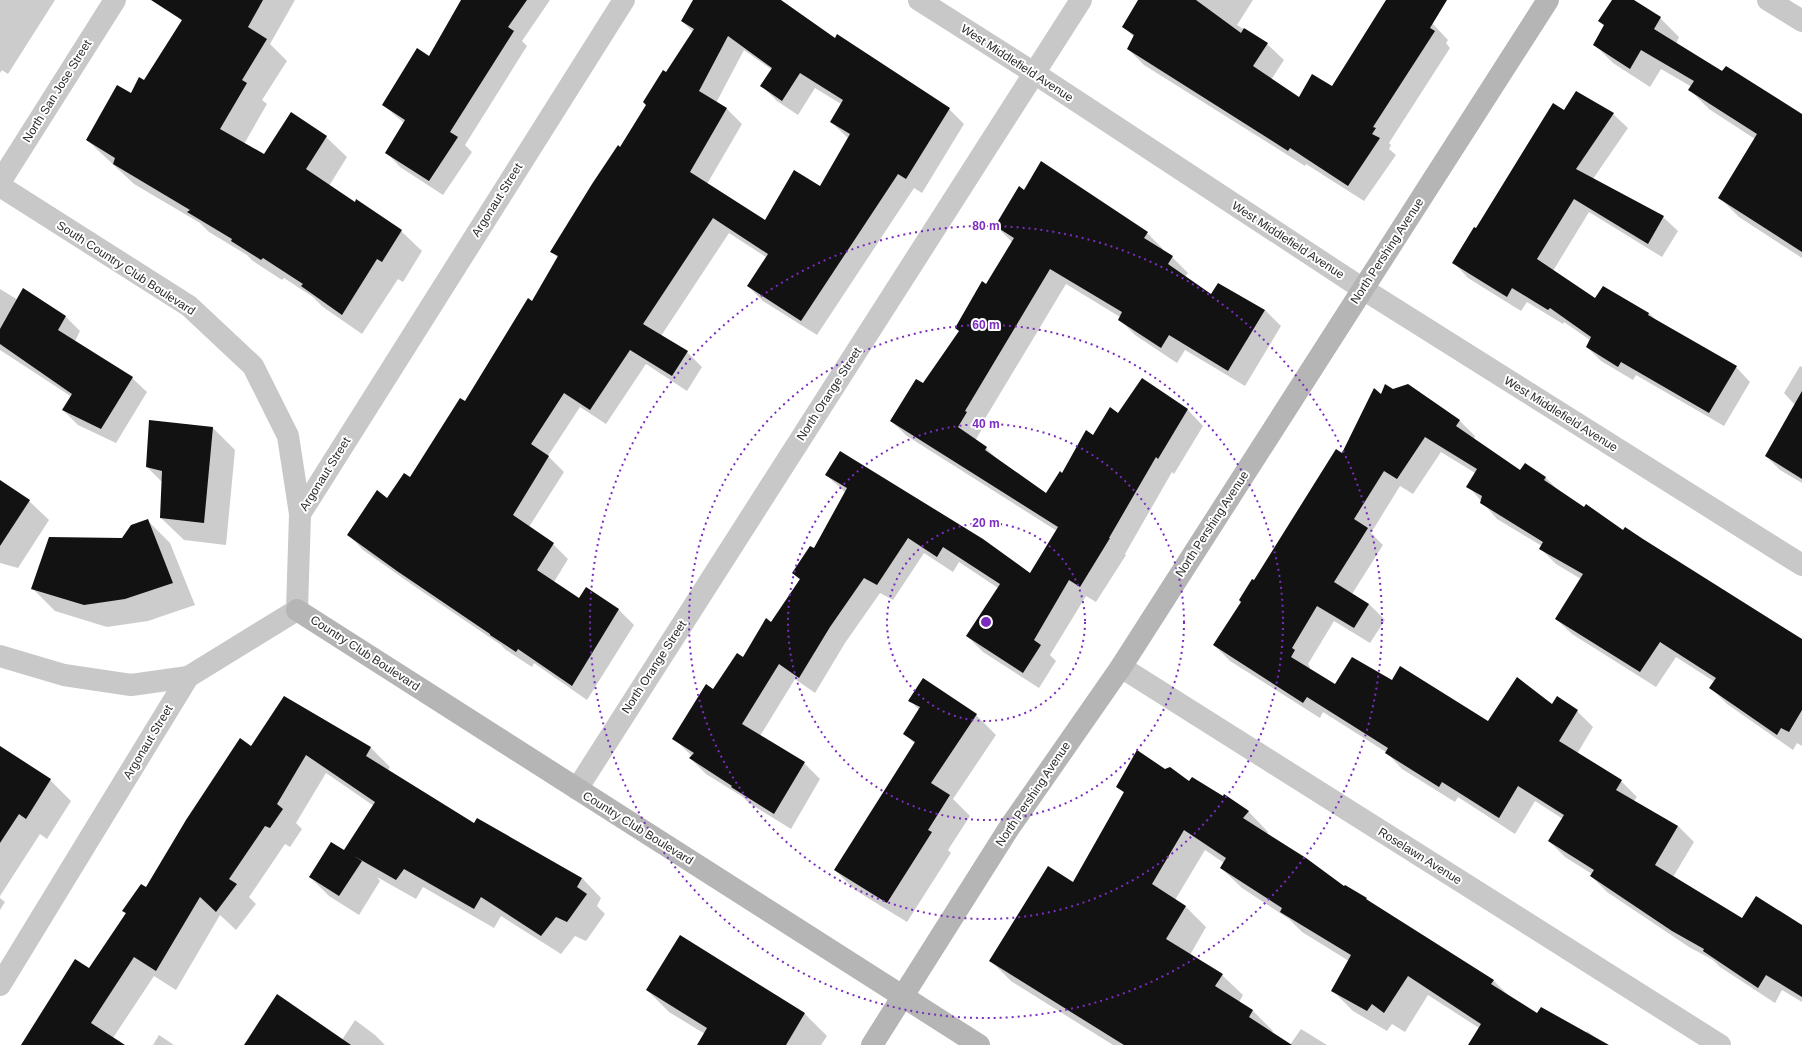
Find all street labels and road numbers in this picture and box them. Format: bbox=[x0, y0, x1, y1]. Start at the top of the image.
street label: West Middlefield Avenue bbox=[958, 21, 1076, 105]
street label: North San Jose Street bbox=[20, 37, 95, 145]
street label: Argonaut Street bbox=[469, 160, 526, 239]
street label: North Pershing Avenue bbox=[1348, 195, 1427, 306]
street label: West Middlefield Avenue bbox=[1229, 198, 1347, 282]
street label: South Country Club Boulevard bbox=[54, 218, 198, 318]
street label: North Orange Street bbox=[794, 344, 865, 443]
street label: West Middlefield Avenue bbox=[1502, 373, 1621, 455]
street label: Argonaut Street bbox=[297, 434, 354, 513]
street label: North Pershing Avenue bbox=[1173, 468, 1252, 579]
street label: Country Club Boulevard bbox=[308, 612, 422, 694]
street label: North Orange Street bbox=[619, 617, 690, 716]
street label: Argonaut Street bbox=[120, 702, 176, 782]
street label: North Pershing Avenue bbox=[993, 739, 1073, 849]
street label: Country Club Boulevard bbox=[580, 788, 696, 868]
street label: Roselawn Avenue bbox=[1376, 825, 1465, 888]

